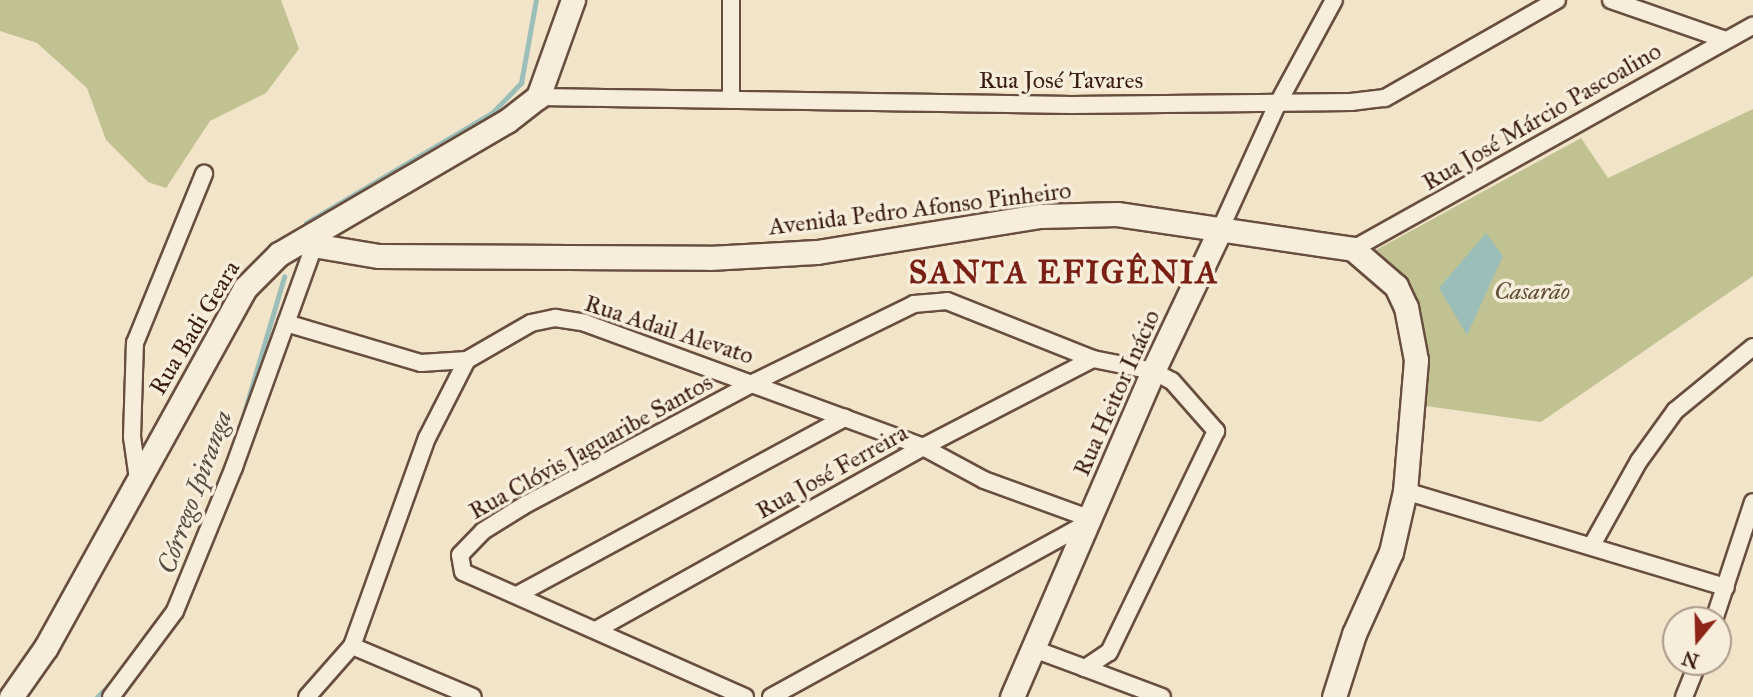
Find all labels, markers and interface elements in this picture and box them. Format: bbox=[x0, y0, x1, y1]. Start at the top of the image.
street label: Rua José Márcio Pascoalino bbox=[1417, 37, 1667, 197]
street label: Rua José Tavares bbox=[979, 67, 1143, 95]
street label: Avenida Pedro Afonso Pinheiro bbox=[767, 176, 1073, 242]
district label: SANTA EFIGÊNIA bbox=[910, 254, 1218, 292]
street label: Rua Badi Geara bbox=[144, 256, 246, 400]
park label: Casarão bbox=[1494, 278, 1570, 306]
street label: Rua Adail Alevato bbox=[581, 289, 757, 371]
street label: Rua Heitor Inácio bbox=[1067, 305, 1167, 481]
street label: Rua Clóvis Jaguaribe Santos bbox=[464, 368, 718, 526]
water label: Córrego Ipiranga bbox=[151, 406, 239, 578]
street label: Rua José Ferreira bbox=[751, 418, 913, 526]
north arrow bbox=[1662, 606, 1732, 676]
text: N bbox=[1679, 646, 1702, 673]

